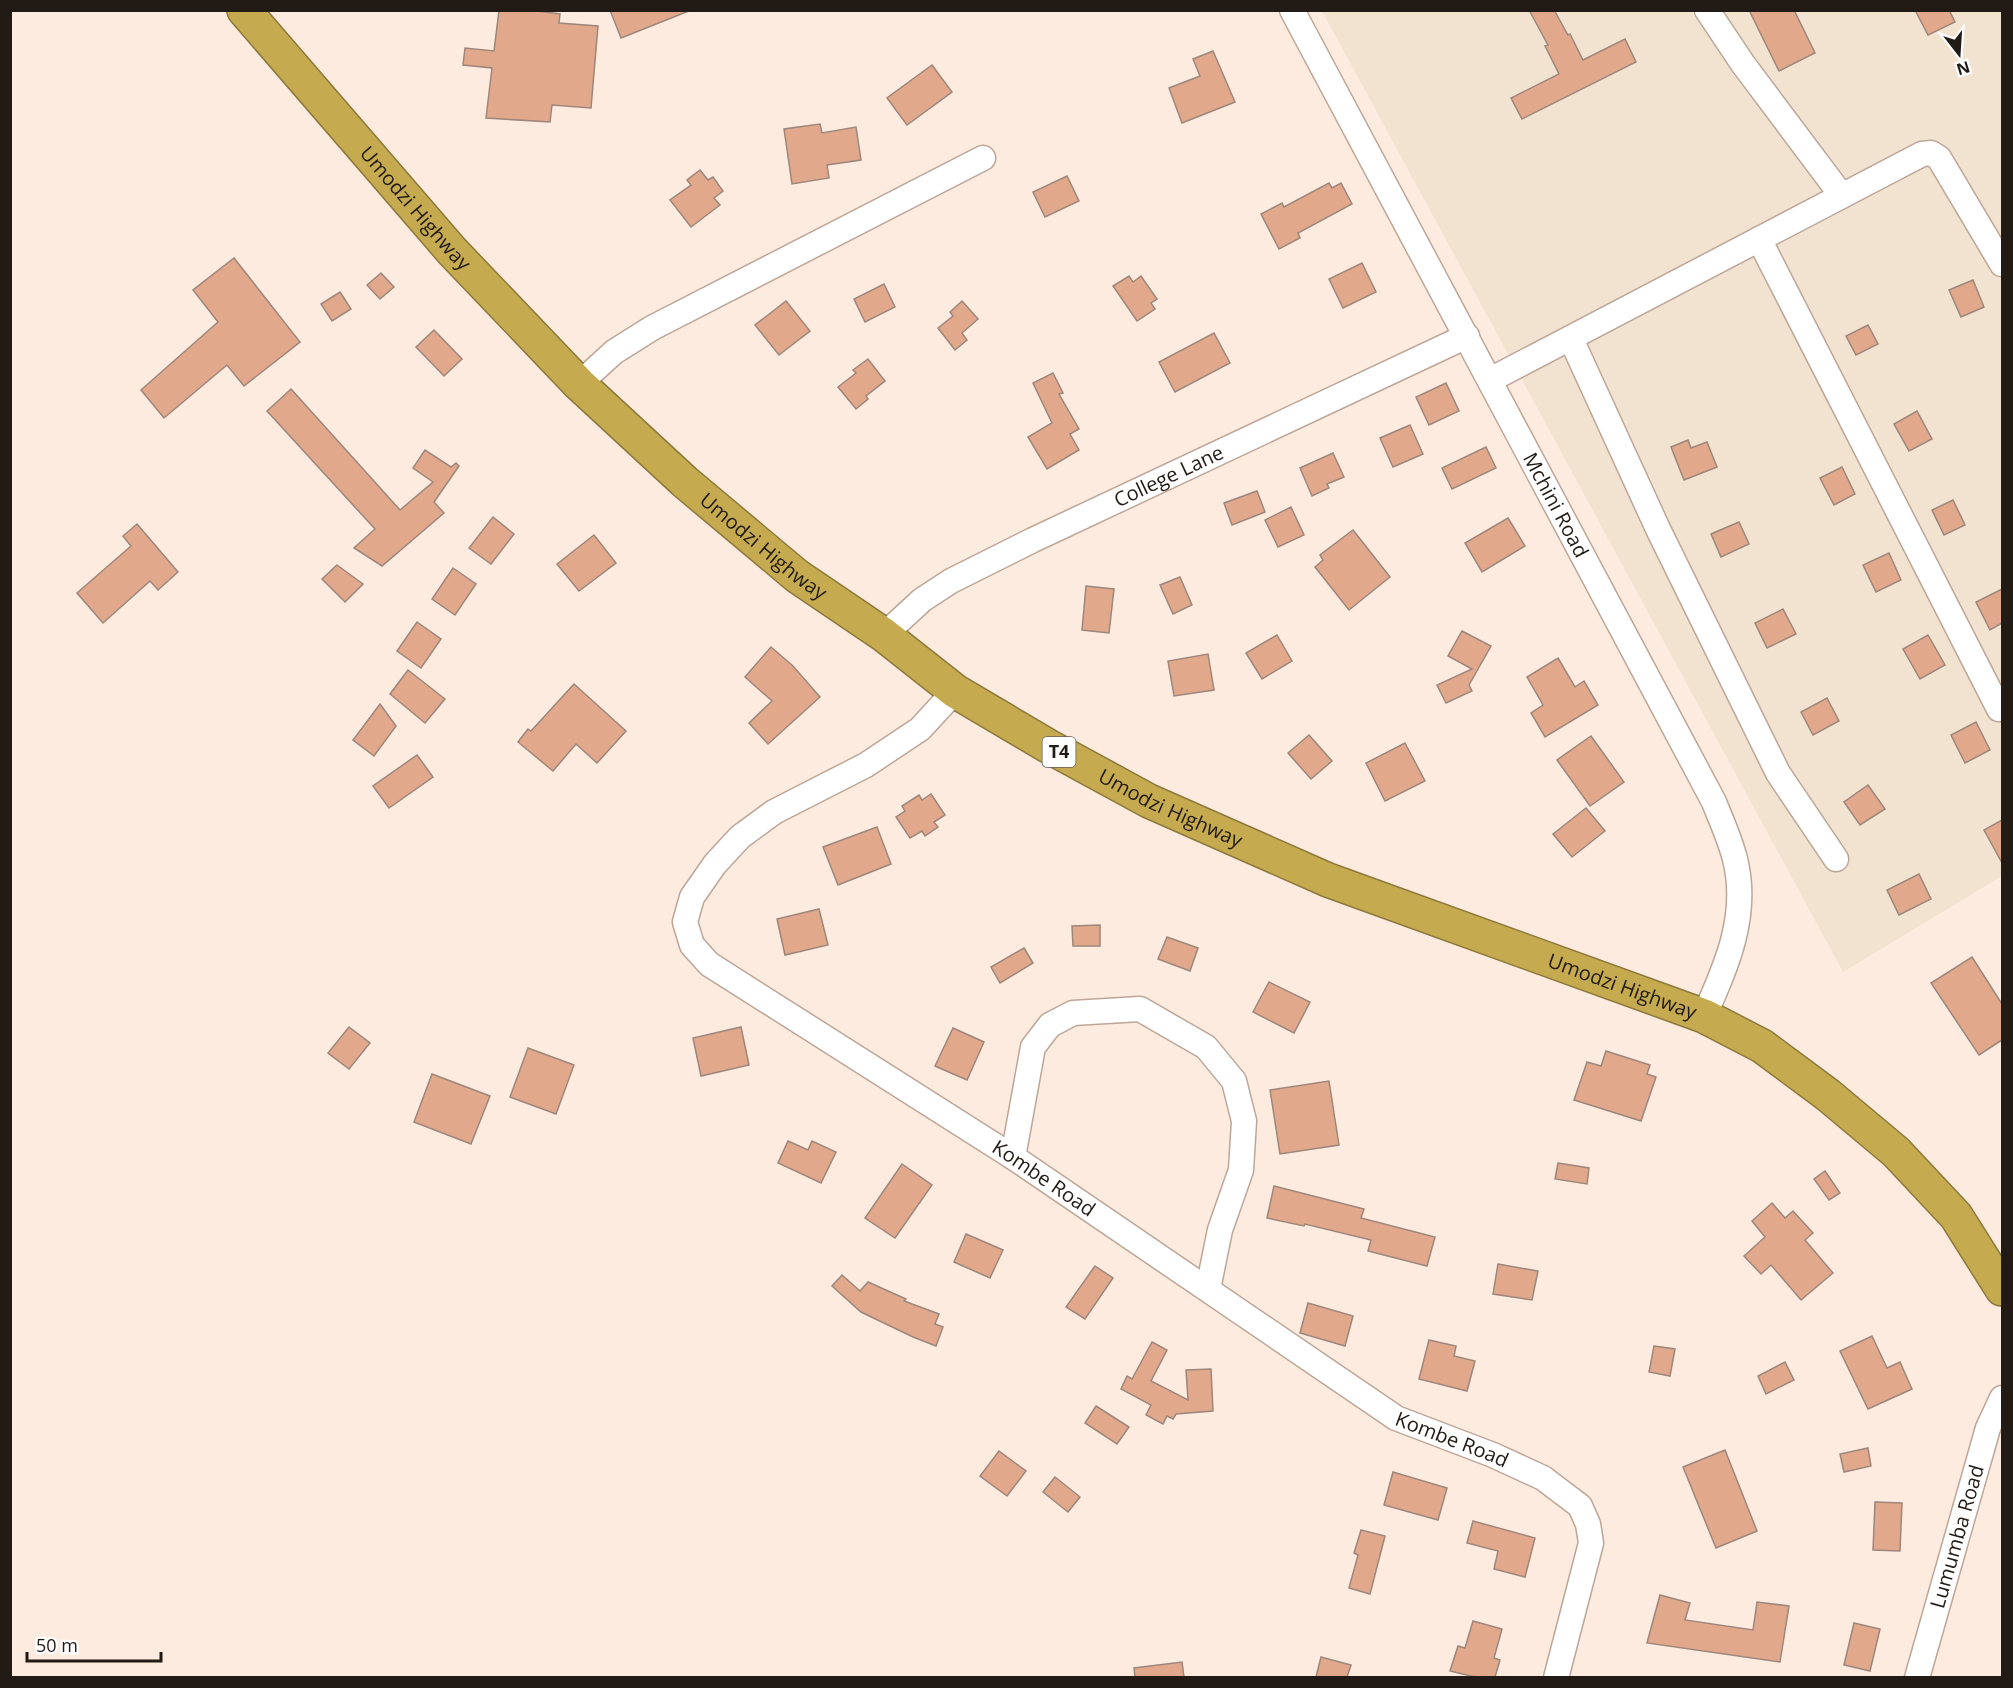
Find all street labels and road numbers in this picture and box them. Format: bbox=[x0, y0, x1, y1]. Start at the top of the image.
street label: Umodzi Highway bbox=[354, 140, 478, 277]
street label: College Lane bbox=[1109, 438, 1228, 513]
street label: Mchini Road bbox=[1517, 448, 1595, 562]
street label: Umodzi Highway bbox=[694, 486, 833, 606]
road number: T4 bbox=[1042, 737, 1076, 767]
street label: Umodzi Highway bbox=[1094, 762, 1248, 854]
street label: Umodzi Highway bbox=[1544, 947, 1702, 1026]
street label: Kombe Road bbox=[987, 1133, 1101, 1222]
street label: Kombe Road bbox=[1392, 1405, 1513, 1473]
street label: Lumumba Road bbox=[1923, 1461, 1990, 1611]

